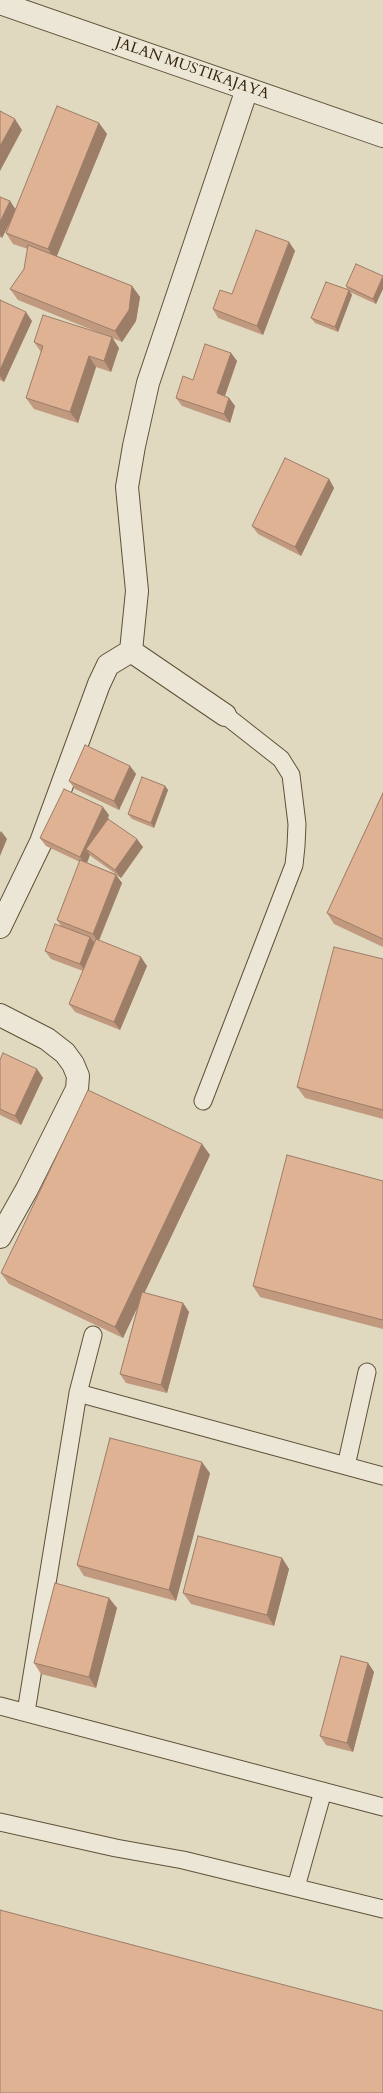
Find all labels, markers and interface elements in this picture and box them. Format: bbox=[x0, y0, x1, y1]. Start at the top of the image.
street label: JALAN MUSTIKAJAYA bbox=[113, 34, 271, 104]

